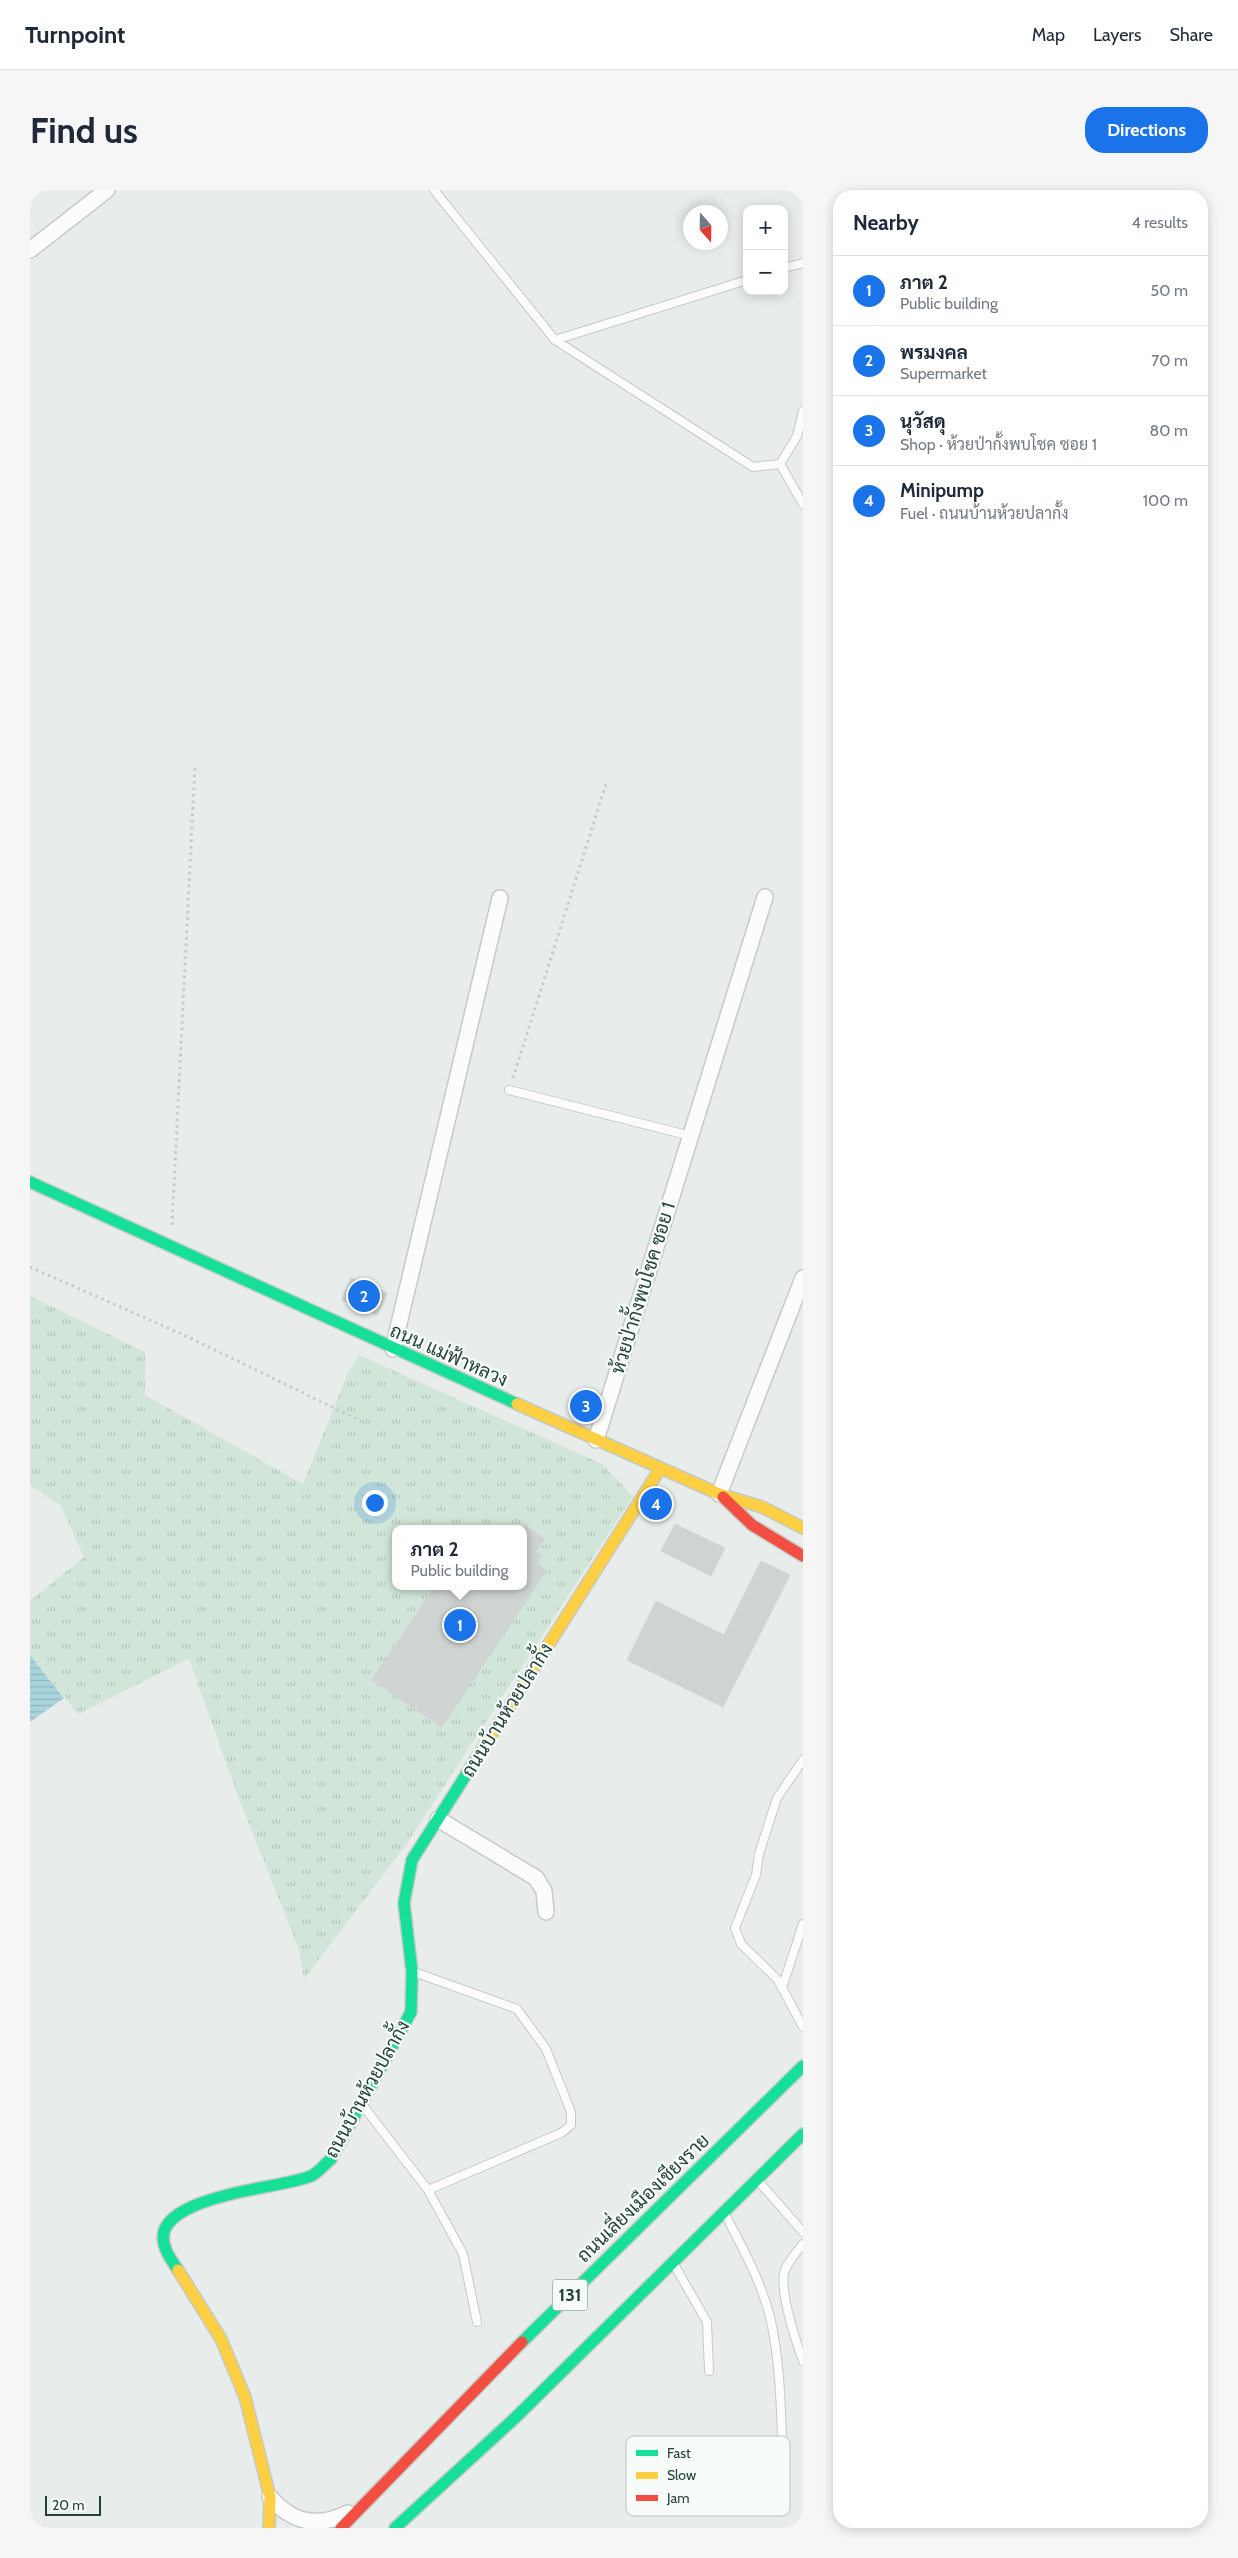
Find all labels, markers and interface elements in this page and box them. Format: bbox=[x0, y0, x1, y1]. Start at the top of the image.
text: Turnpoint bbox=[25, 20, 125, 49]
text: Map bbox=[1032, 24, 1065, 46]
text: Layers bbox=[1093, 24, 1142, 46]
text: Share bbox=[1170, 24, 1213, 46]
button: Directions bbox=[1085, 107, 1208, 153]
text: Find us bbox=[30, 109, 138, 152]
north arrow bbox=[683, 205, 728, 250]
map controls bbox=[743, 205, 788, 295]
button: + bbox=[743, 205, 788, 250]
text: Nearby bbox=[853, 210, 919, 235]
text: 4 results bbox=[1131, 213, 1188, 232]
button: − bbox=[743, 250, 788, 295]
text: ภาต 2 bbox=[900, 271, 948, 294]
text: 1 bbox=[866, 281, 872, 300]
text: 50 m bbox=[1151, 281, 1188, 300]
text: Public building bbox=[900, 294, 998, 313]
text: พรมงคล bbox=[900, 341, 968, 364]
text: 2 bbox=[865, 351, 873, 370]
text: 70 m bbox=[1151, 351, 1188, 370]
text: Supermarket bbox=[900, 364, 987, 383]
text: นุวัสดุ bbox=[900, 410, 946, 433]
text: 3 bbox=[865, 421, 873, 440]
text: 80 m bbox=[1150, 421, 1188, 440]
text: Shop · ห้วยป่ากั้งพบโชค ซอย 1 bbox=[900, 435, 1097, 454]
text: Minipump bbox=[900, 479, 984, 502]
text: 4 bbox=[864, 491, 874, 510]
text: 100 m bbox=[1143, 491, 1188, 510]
text: Fuel · ถนนบ้านห้วยปลากั้ง bbox=[900, 504, 1069, 523]
street label: ห้วยป่ากั้งพบโชค ซอย 1 bbox=[600, 1197, 680, 1377]
pin: 2 bbox=[348, 1277, 380, 1315]
street label: ถนน แม่ฟ้าหลวง bbox=[387, 1318, 512, 1391]
pin: 3 bbox=[570, 1387, 602, 1425]
pin: 4 bbox=[640, 1485, 672, 1523]
your location bbox=[362, 1490, 388, 1516]
popup bbox=[392, 1525, 527, 1590]
text: ภาต 2 bbox=[411, 1538, 458, 1561]
text: Public building bbox=[411, 1561, 508, 1580]
pin: 1 bbox=[444, 1606, 476, 1644]
street label: ถนนบ้านห้วยปลากั้ง bbox=[451, 1635, 557, 1781]
street label: ถนนบ้านห้วยปลากั้ง bbox=[314, 2013, 414, 2162]
street label: ถนนเลี่ยงเมืองเชียงราย bbox=[568, 2125, 714, 2267]
road number: 131 bbox=[552, 2280, 588, 2310]
legend bbox=[626, 2436, 790, 2516]
text: Fast bbox=[667, 2444, 691, 2462]
text: Slow bbox=[667, 2466, 696, 2484]
text: Jam bbox=[666, 2489, 689, 2507]
scale bar bbox=[45, 2493, 101, 2516]
text: 20 m bbox=[52, 2496, 85, 2514]

